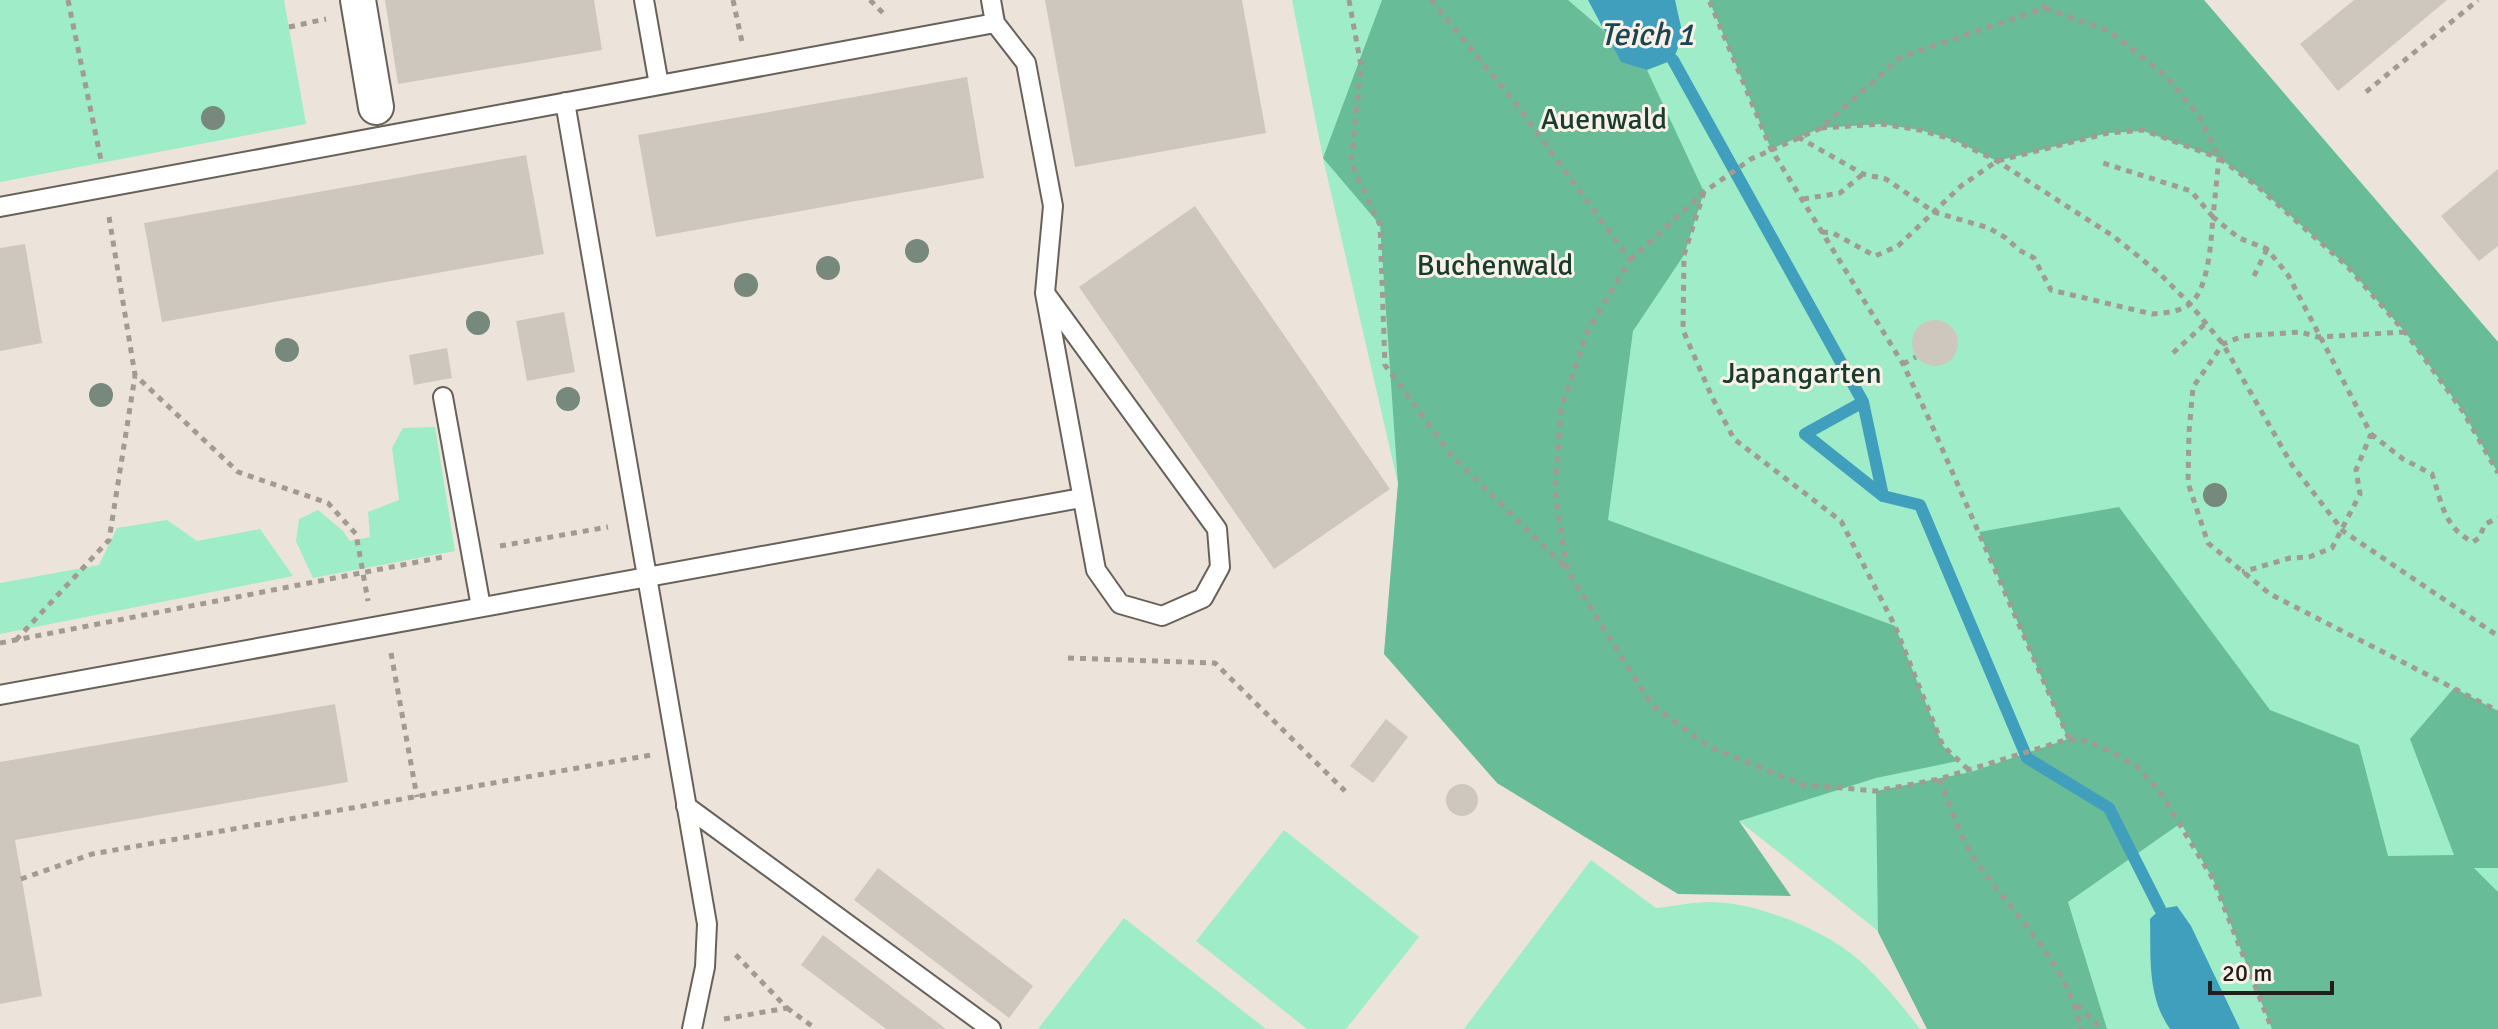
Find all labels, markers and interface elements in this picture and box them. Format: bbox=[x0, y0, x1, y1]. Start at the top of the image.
water label: Teich 1 bbox=[1600, 15, 1694, 54]
park label: Auenwald bbox=[1541, 101, 1667, 138]
park label: Buchenwald bbox=[1416, 247, 1574, 284]
park label: Japangarten bbox=[1722, 355, 1882, 392]
scale bar bbox=[2210, 945, 2332, 995]
text: 20 m bbox=[2222, 958, 2272, 988]

